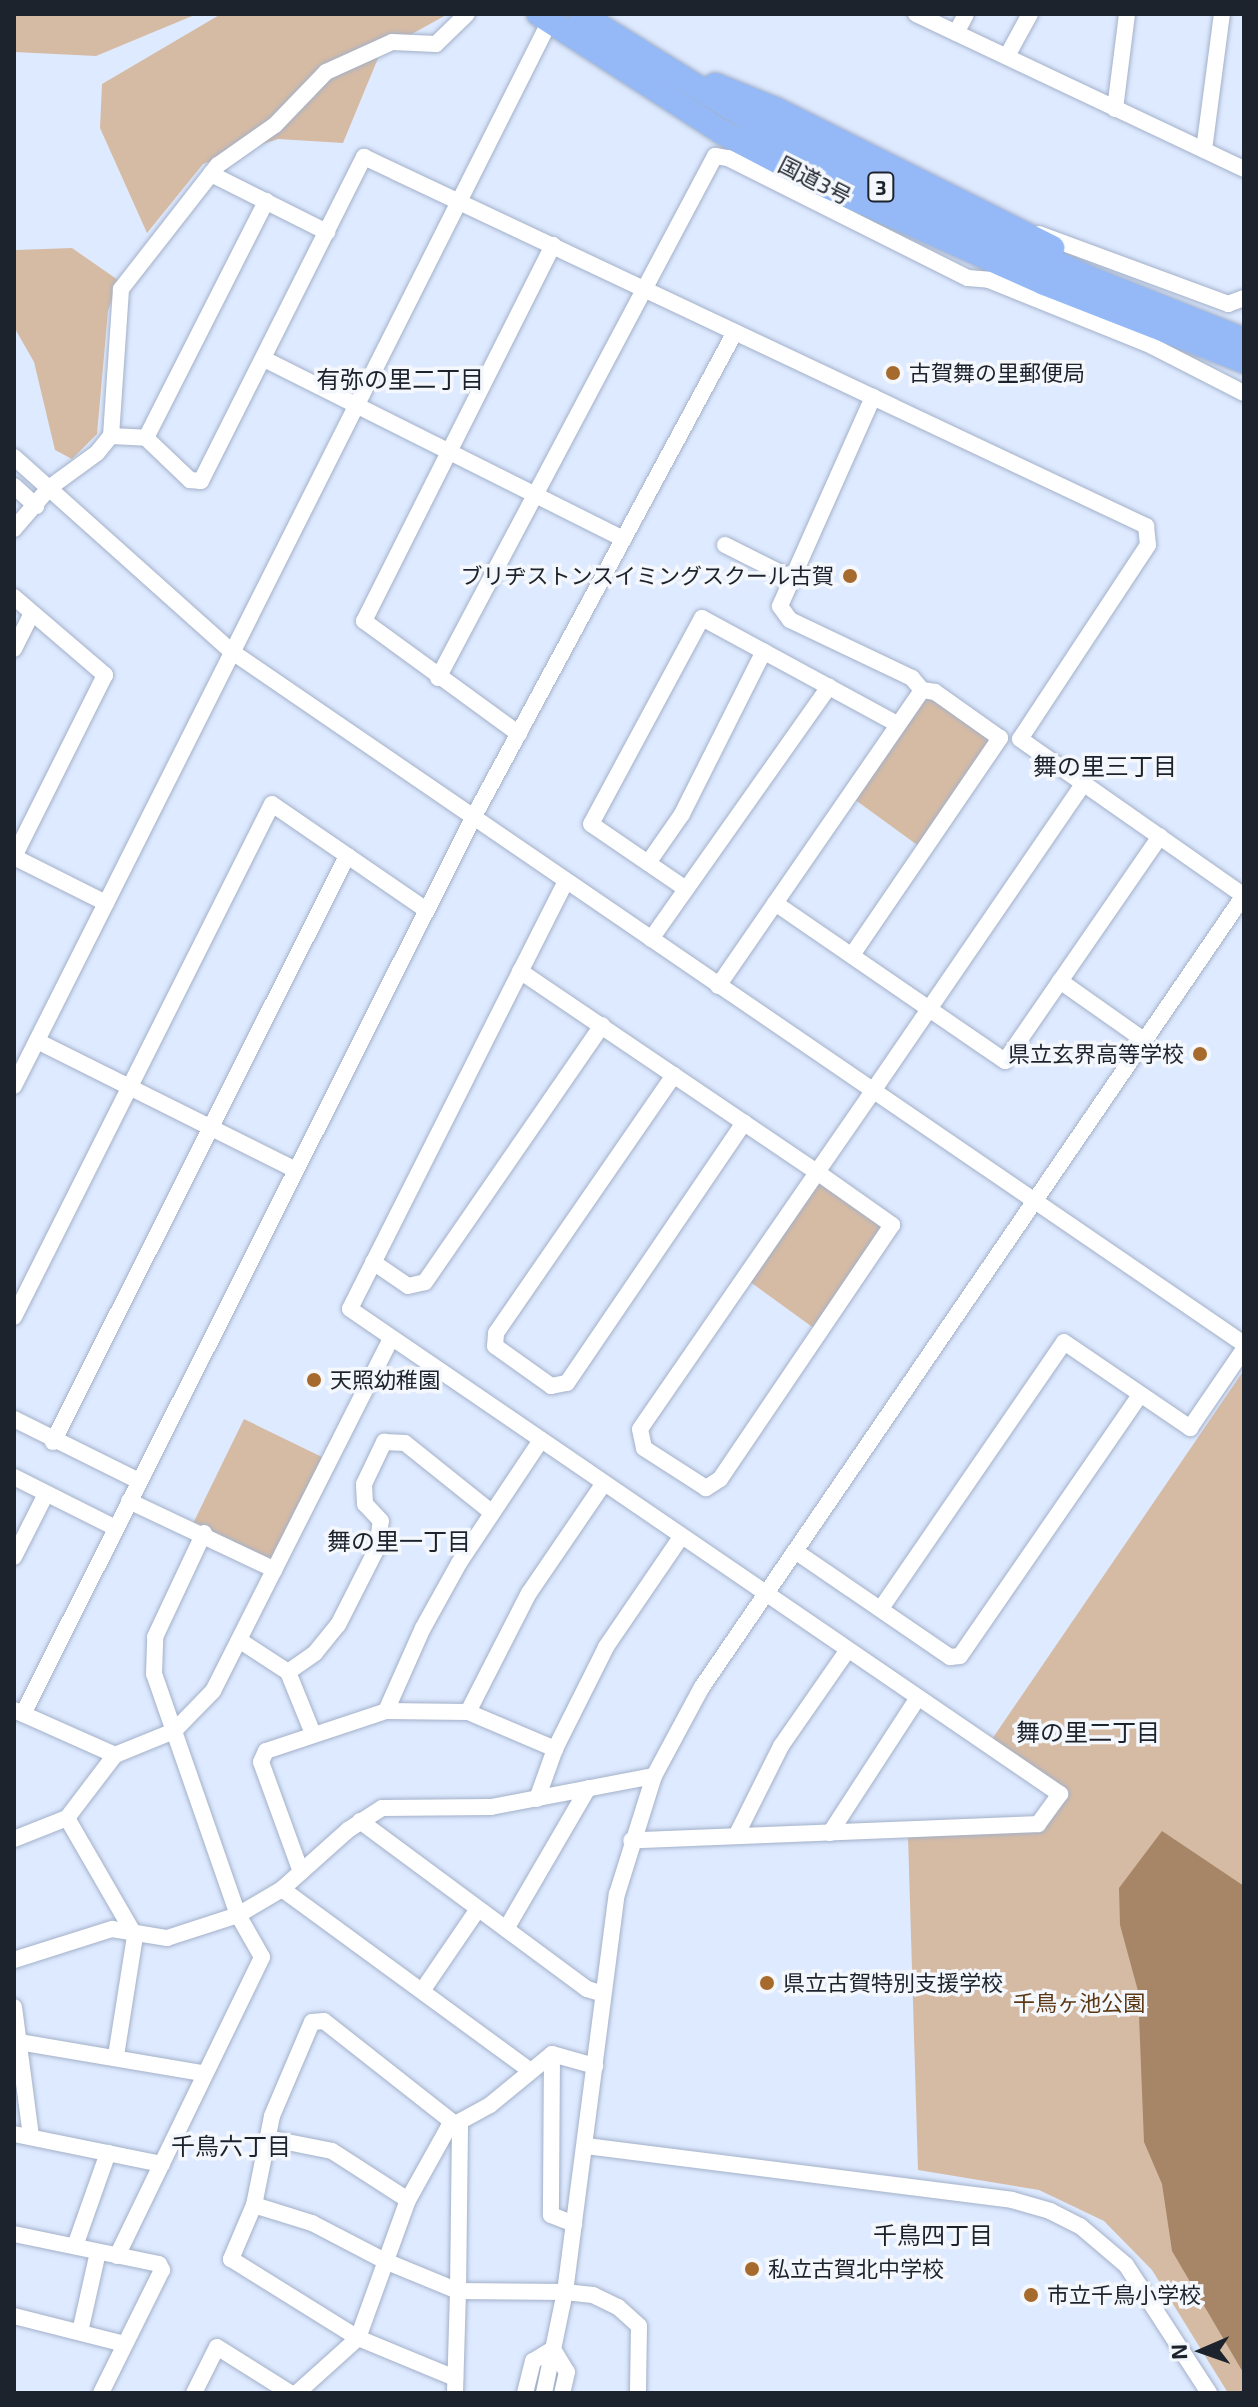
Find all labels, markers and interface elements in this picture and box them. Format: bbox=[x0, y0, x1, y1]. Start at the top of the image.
street label: 国道3号 bbox=[774, 150, 856, 210]
road number: 3 bbox=[867, 171, 895, 203]
place label: 古賀舞の里郵便局 bbox=[909, 360, 1085, 386]
marker: 古賀舞の里郵便局 bbox=[884, 364, 902, 382]
district label: 有弥の里二丁目 bbox=[316, 365, 484, 393]
place label: ブリヂストンスイミングスクール古賀 bbox=[460, 563, 834, 589]
marker: ブリヂストンスイミングスクール古賀 bbox=[841, 567, 859, 585]
district label: 舞の里三丁目 bbox=[1033, 752, 1177, 780]
place label: 県立玄界高等学校 bbox=[1008, 1041, 1184, 1067]
marker: 県立玄界高等学校 bbox=[1191, 1045, 1209, 1063]
place label: 天照幼稚園 bbox=[330, 1367, 440, 1393]
marker: 天照幼稚園 bbox=[305, 1371, 323, 1389]
district label: 舞の里一丁目 bbox=[327, 1527, 471, 1555]
district label: 舞の里二丁目 bbox=[1016, 1718, 1160, 1746]
place label: 県立古賀特別支援学校 bbox=[783, 1970, 1003, 1996]
marker: 県立古賀特別支援学校 bbox=[758, 1974, 776, 1992]
park label: 千鳥ヶ池公園 bbox=[1013, 1990, 1145, 2016]
district label: 千鳥六丁目 bbox=[171, 2132, 291, 2160]
district label: 千鳥四丁目 bbox=[873, 2221, 993, 2249]
place label: 私立古賀北中学校 bbox=[768, 2256, 944, 2282]
marker: 私立古賀北中学校 bbox=[743, 2260, 761, 2278]
place label: 市立千鳥小学校 bbox=[1047, 2282, 1201, 2308]
marker: 市立千鳥小学校 bbox=[1022, 2286, 1040, 2304]
north arrow bbox=[1162, 2311, 1242, 2391]
text: N bbox=[1165, 2343, 1191, 2360]

